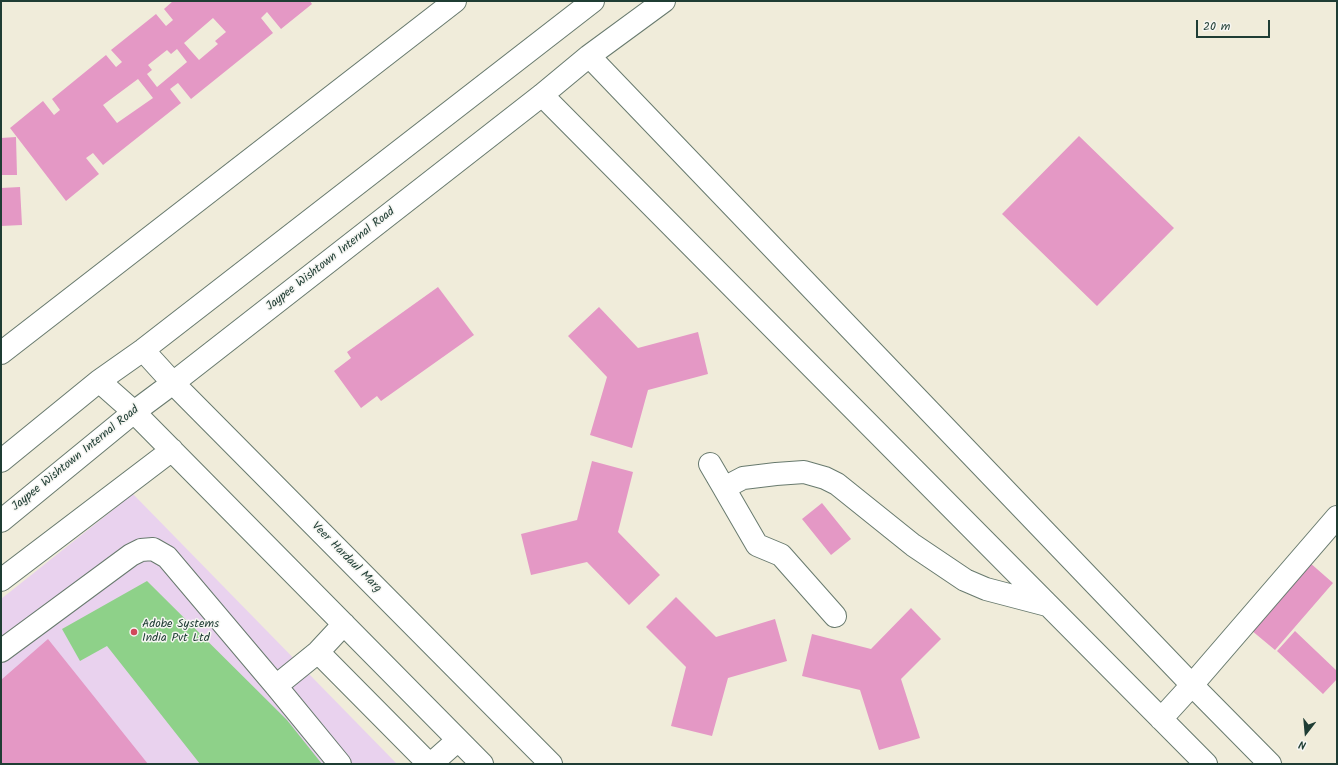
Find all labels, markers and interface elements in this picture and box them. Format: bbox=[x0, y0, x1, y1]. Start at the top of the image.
scale bar bbox=[1198, 12, 1272, 38]
text: 20 m bbox=[1203, 17, 1230, 36]
street label: Jaypee Wishtown Internal Road bbox=[264, 205, 398, 315]
street label: Jaypee Wishtown Internal Road bbox=[10, 403, 142, 515]
street label: Veer Hardaul Marg bbox=[308, 520, 384, 596]
place label: Adobe Systems India Pvt Ltd bbox=[142, 618, 219, 646]
marker: Adobe Systems India Pvt Ltd bbox=[129, 627, 139, 637]
north arrow bbox=[1286, 713, 1326, 753]
text: N bbox=[1297, 735, 1309, 754]

